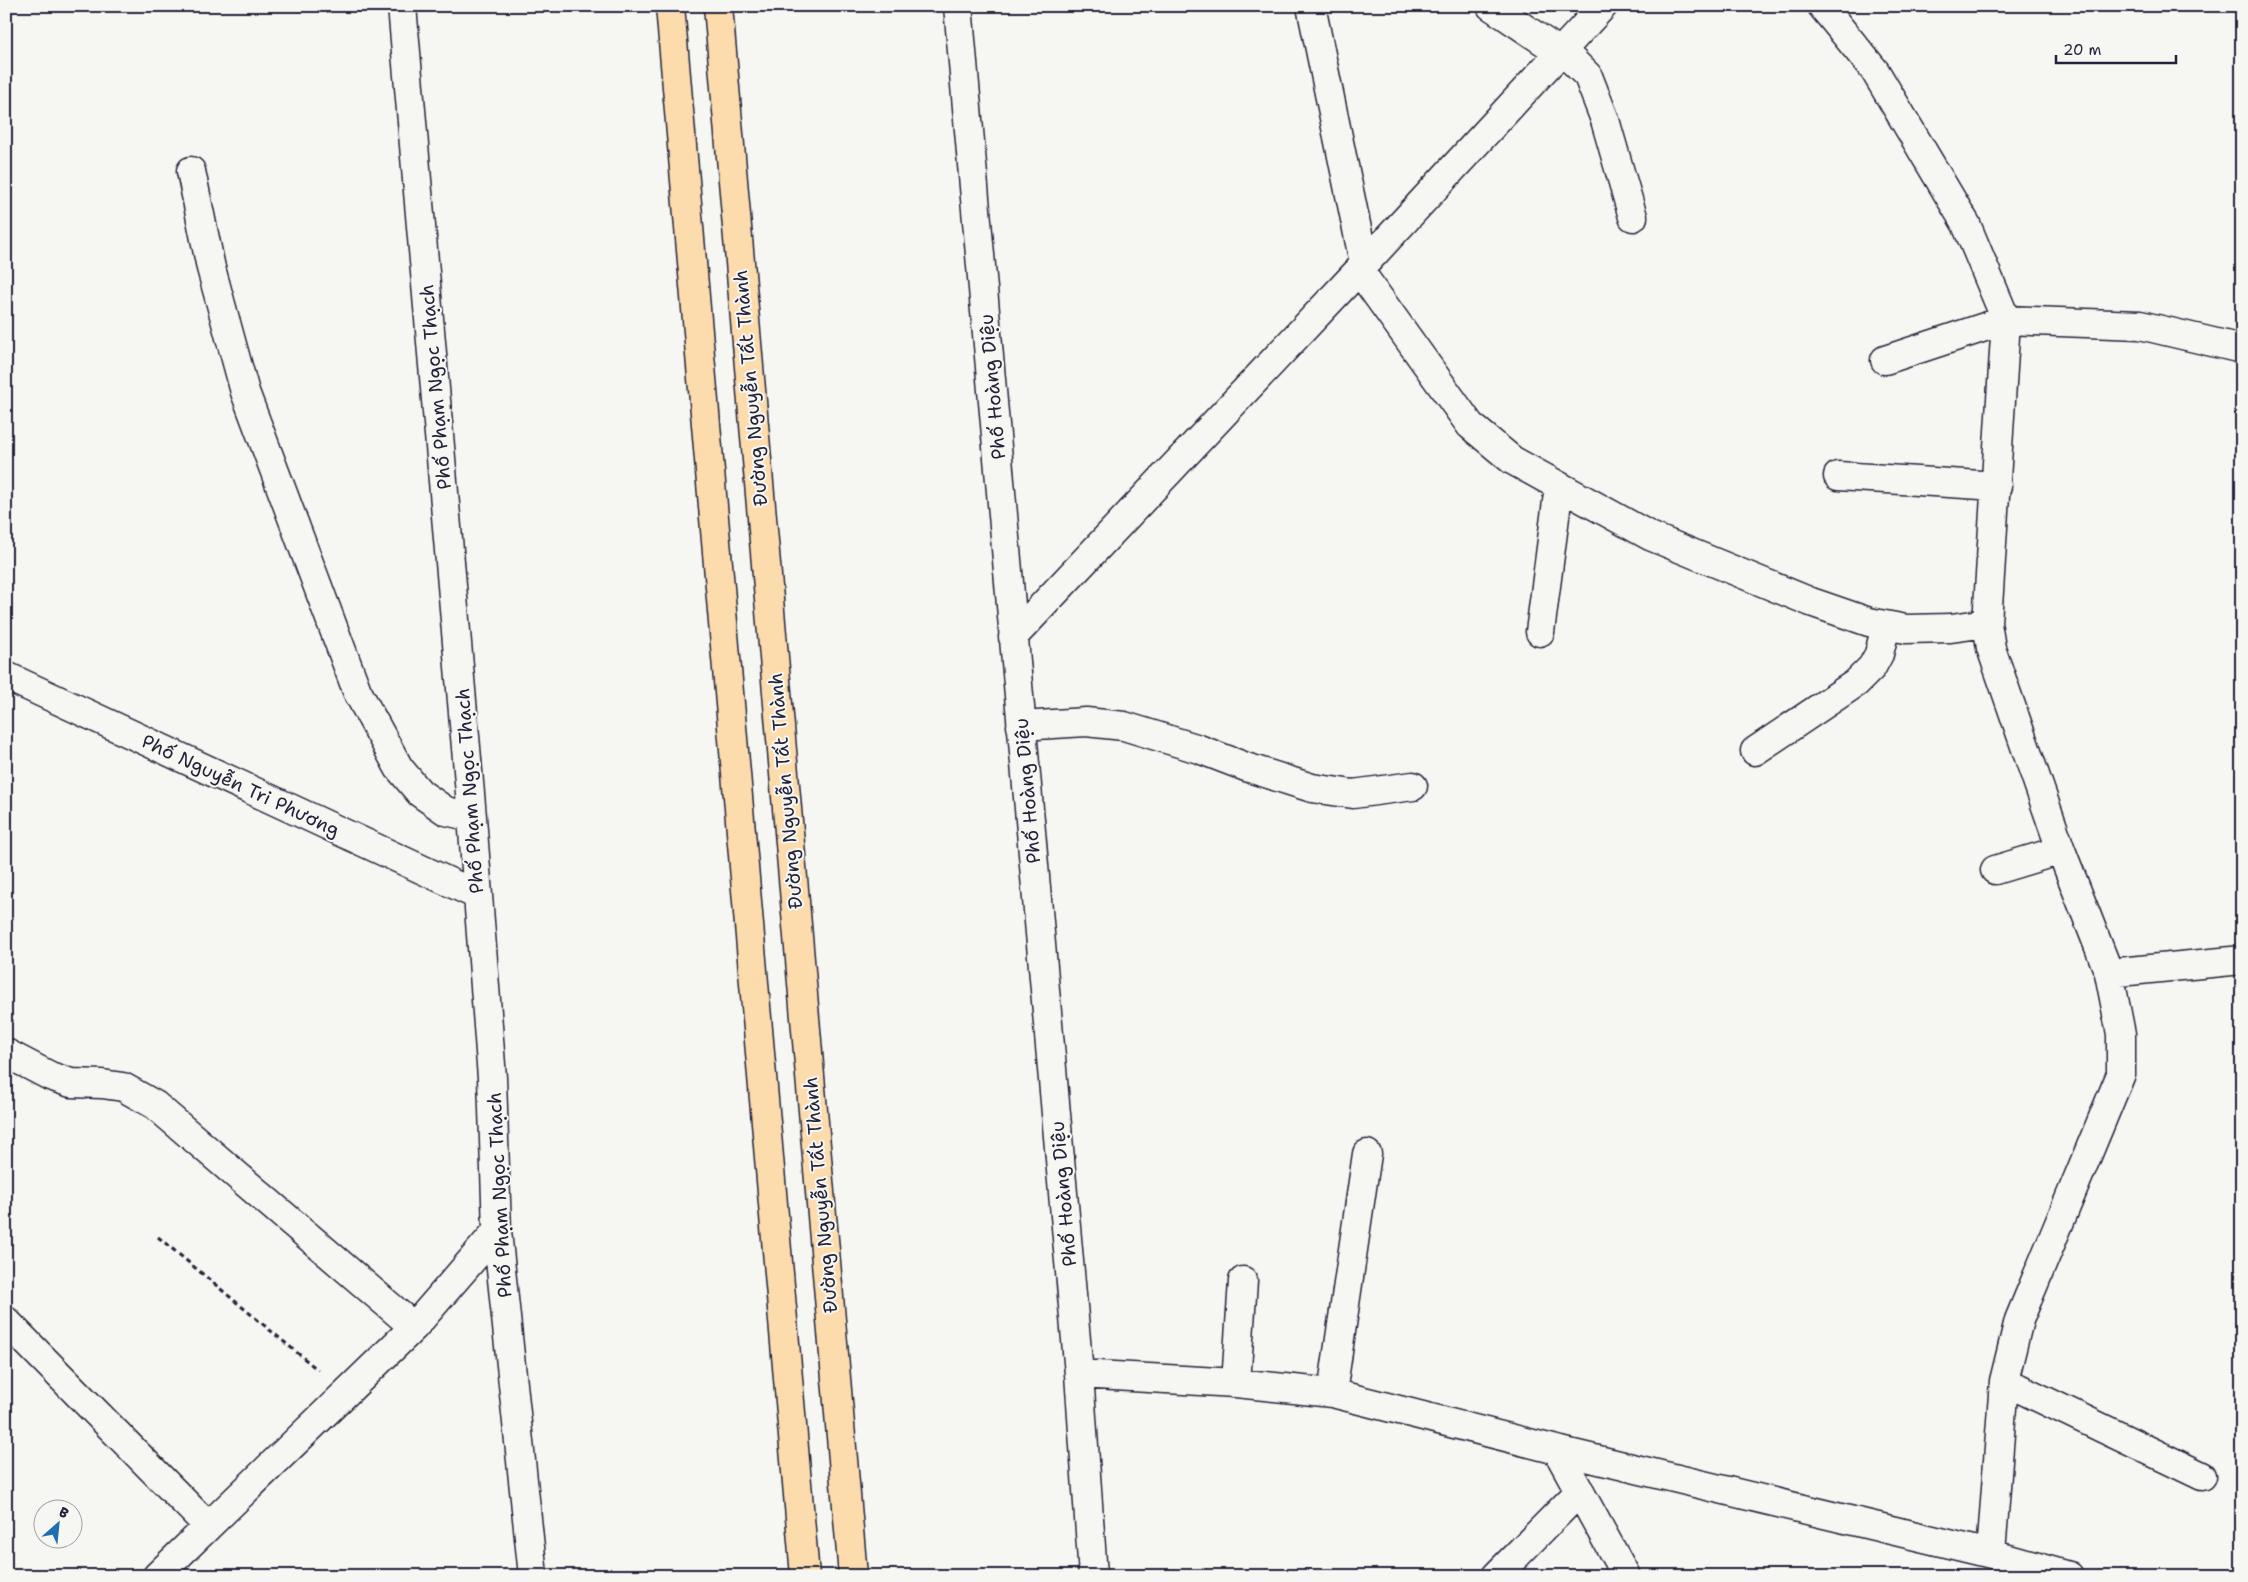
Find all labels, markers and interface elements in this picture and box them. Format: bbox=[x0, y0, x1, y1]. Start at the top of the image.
scale bar bbox=[2056, 32, 2176, 64]
text: 20 m bbox=[2063, 40, 2102, 60]
street label: Đường Nguyễn Tất Thành bbox=[728, 269, 773, 507]
street label: Phố Phạm Ngọc Thạch bbox=[414, 283, 457, 491]
street label: Phố Hoàng Diệu bbox=[974, 313, 1011, 461]
street label: Đường Nguyễn Tất Thành bbox=[763, 672, 808, 910]
street label: Phố Phạm Ngọc Thạch bbox=[450, 687, 489, 895]
street label: Phố Hoàng Diệu bbox=[1009, 717, 1046, 865]
street label: Phố Nguyễn Tri Phương bbox=[138, 729, 344, 842]
street label: Đường Nguyễn Tất Thành bbox=[798, 1076, 843, 1314]
street label: Phố Phạm Ngọc Thạch bbox=[482, 1091, 517, 1298]
street label: Phố Hoàng Diệu bbox=[1045, 1120, 1082, 1268]
north arrow bbox=[32, 1500, 82, 1550]
text: B bbox=[56, 1502, 72, 1523]

